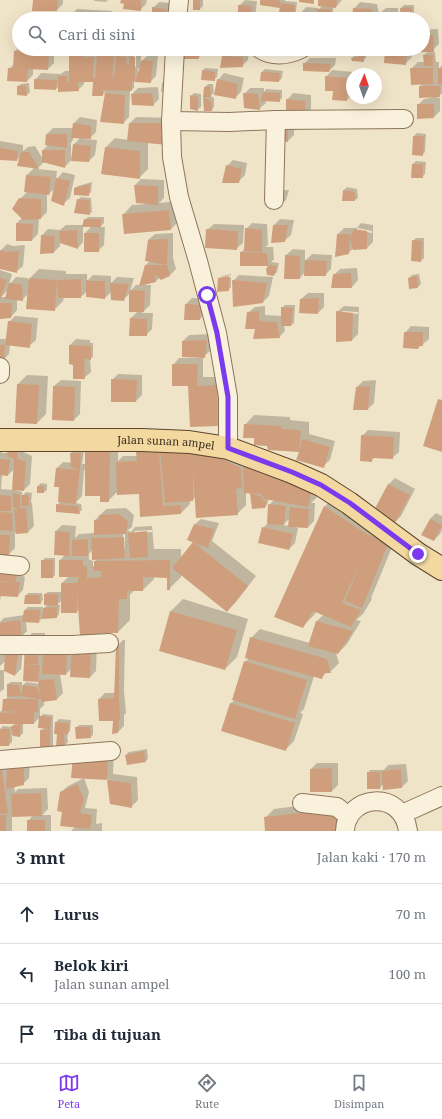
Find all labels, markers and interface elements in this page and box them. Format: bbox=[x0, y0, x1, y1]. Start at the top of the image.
search box bbox=[12, 12, 430, 56]
icon: search bbox=[26, 23, 48, 45]
text: Cari di sini bbox=[58, 24, 135, 44]
north arrow bbox=[346, 68, 382, 104]
route start bbox=[198, 286, 216, 304]
street label: Jalan sunan ampel bbox=[116, 432, 216, 453]
route end bbox=[409, 545, 427, 563]
text: 3 mnt bbox=[16, 846, 65, 869]
text: Jalan kaki · 170 m bbox=[317, 848, 426, 866]
icon: ahead bbox=[16, 903, 38, 925]
text: Lurus bbox=[54, 904, 99, 924]
text: 70 m bbox=[396, 905, 426, 923]
text: Belok kiri bbox=[54, 955, 129, 975]
icon: left bbox=[16, 963, 38, 985]
text: 100 m bbox=[389, 965, 426, 983]
text: Jalan sunan ampel bbox=[54, 975, 169, 993]
icon: arrive bbox=[16, 1023, 38, 1045]
text: Tiba di tujuan bbox=[54, 1024, 161, 1044]
tab: Peta bbox=[57, 1072, 80, 1111]
tab: Rute bbox=[195, 1072, 219, 1111]
tab: Disimpan bbox=[334, 1072, 384, 1111]

